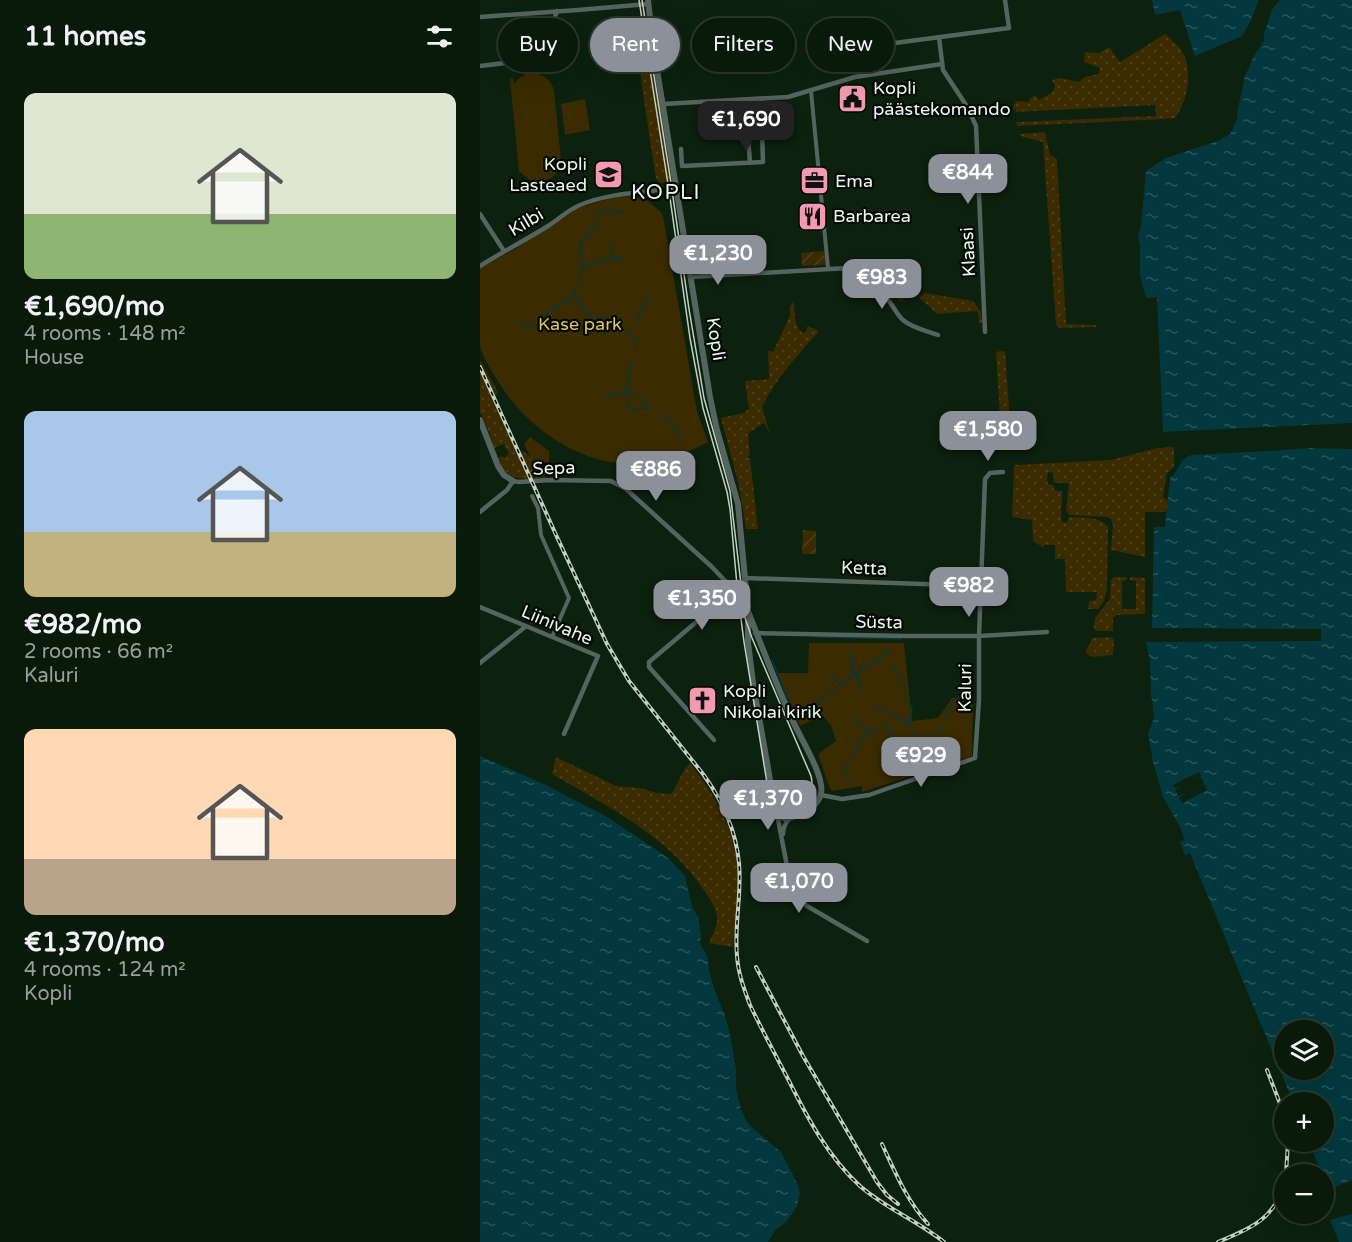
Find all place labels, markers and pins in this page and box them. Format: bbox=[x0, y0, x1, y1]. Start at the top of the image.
place label: Kopli päästekomando bbox=[873, 77, 1011, 120]
public building icon: Kopli päästekomando bbox=[836, 82, 868, 114]
pin: €1,690 bbox=[697, 101, 795, 152]
place label: Kopli Lasteaed bbox=[509, 153, 587, 196]
pin: €844 bbox=[932, 154, 1004, 205]
school or university icon: Kopli Lasteaed bbox=[592, 158, 624, 190]
office icon: Ema bbox=[798, 165, 830, 197]
place label: Ema bbox=[835, 170, 873, 192]
restaurant icon: Barbarea bbox=[796, 200, 828, 232]
place label: Barbarea bbox=[833, 205, 911, 227]
pin: €1,230 bbox=[669, 235, 767, 286]
pin: €983 bbox=[846, 259, 918, 310]
pin: €1,580 bbox=[939, 411, 1037, 462]
pin: €886 bbox=[620, 451, 692, 502]
pin: €982 bbox=[933, 567, 1005, 618]
pin: €1,350 bbox=[653, 580, 751, 631]
place label: Kopli Nikolai kirik bbox=[723, 680, 822, 723]
church icon: Kopli Nikolai kirik bbox=[686, 685, 718, 717]
pin: €929 bbox=[885, 737, 957, 788]
pin: €1,370 bbox=[719, 780, 817, 831]
pin: €1,070 bbox=[750, 863, 848, 914]

